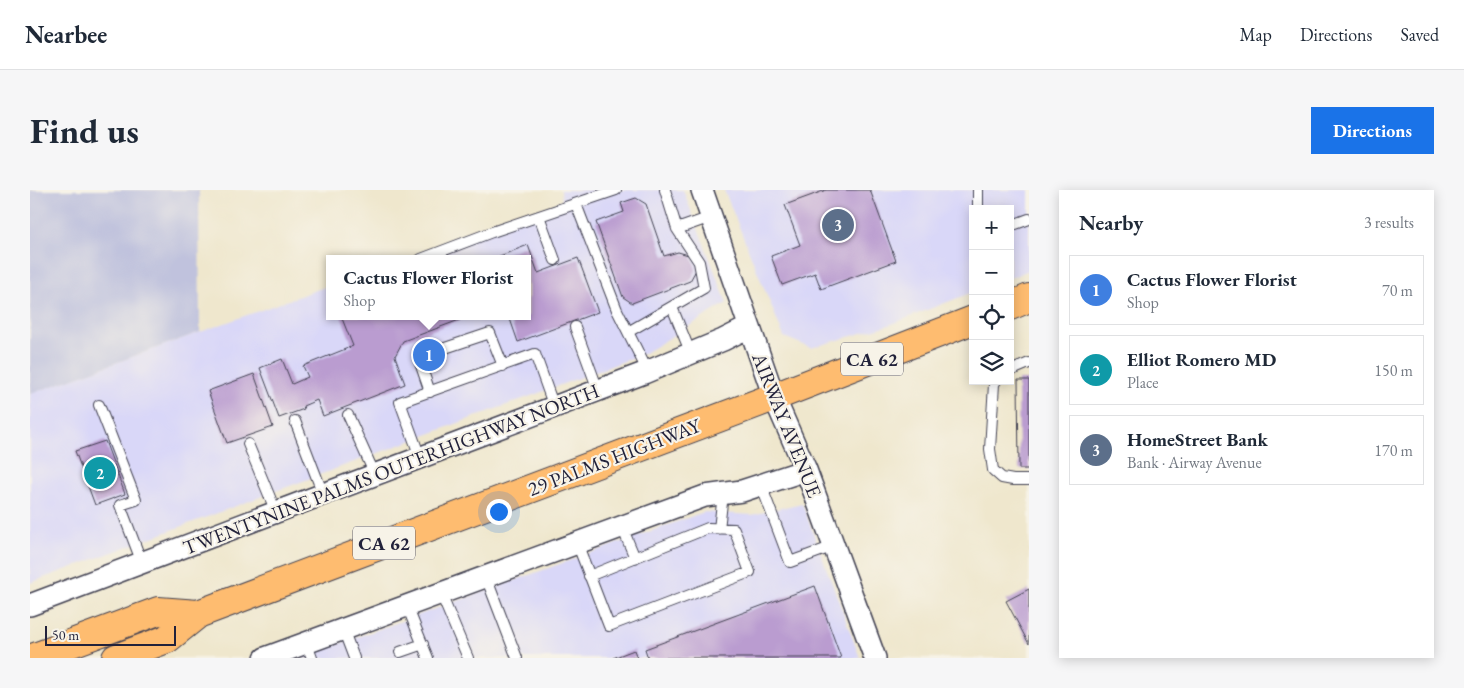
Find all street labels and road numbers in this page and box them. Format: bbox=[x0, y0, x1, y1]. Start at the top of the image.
road number: CA 62 bbox=[841, 342, 903, 375]
street label: AIRWAY AVENUE bbox=[746, 348, 828, 501]
street label: TWENTYNINE PALMS OUTERHIGHWAY NORTH bbox=[179, 377, 603, 561]
street label: 29 PALMS HIGHWAY bbox=[524, 412, 705, 502]
road number: CA 62 bbox=[353, 526, 415, 559]

